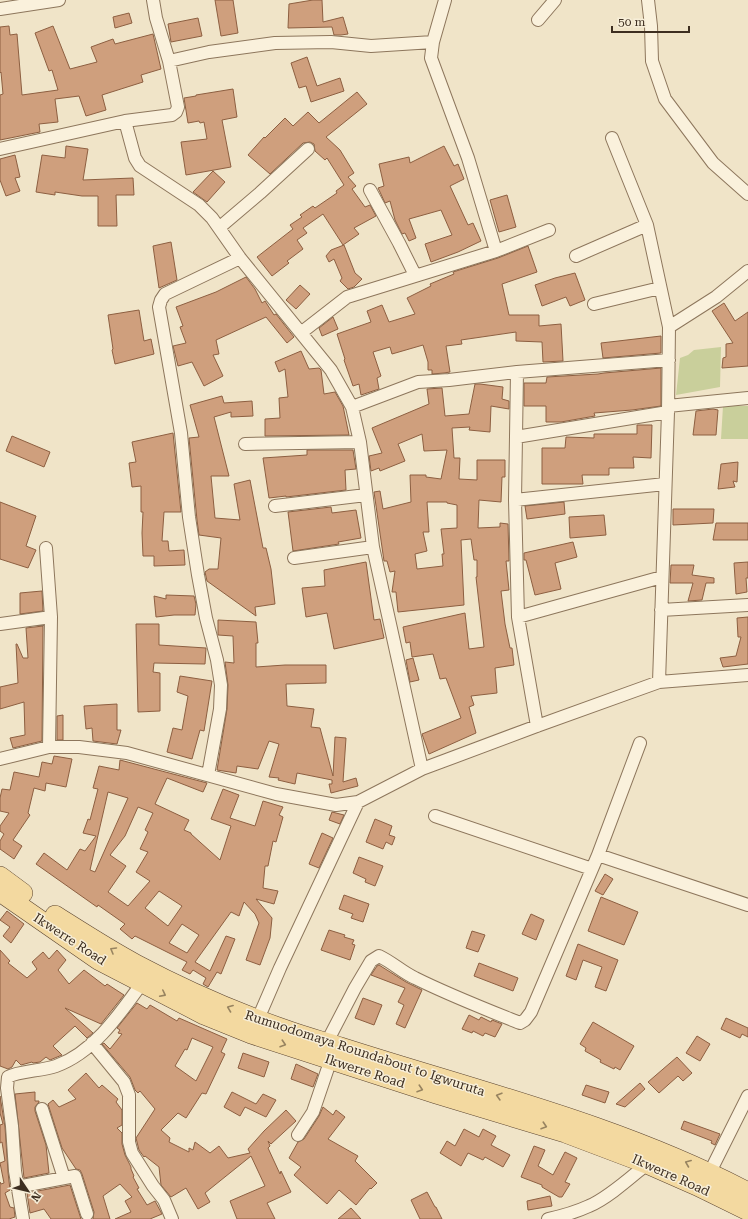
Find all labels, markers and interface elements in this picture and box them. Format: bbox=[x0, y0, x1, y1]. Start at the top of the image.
scale bar bbox=[612, 8, 689, 34]
text: 50 m bbox=[618, 15, 645, 29]
street label: Ikwerre Road bbox=[31, 910, 110, 968]
one-way arrow bbox=[110, 948, 117, 955]
one-way arrow bbox=[159, 989, 167, 997]
one-way arrow bbox=[226, 1004, 233, 1012]
street label: Rumuodomaya Roundabout to Igwuruta bbox=[243, 1007, 487, 1099]
one-way arrow bbox=[279, 1039, 286, 1048]
street label: Ikwerre Road bbox=[323, 1051, 408, 1091]
one-way arrow bbox=[416, 1084, 423, 1092]
one-way arrow bbox=[496, 1092, 503, 1101]
one-way arrow bbox=[541, 1121, 548, 1130]
street label: Ikwerre Road bbox=[630, 1151, 713, 1199]
one-way arrow bbox=[684, 1159, 691, 1167]
north arrow bbox=[8, 1171, 48, 1211]
text: N bbox=[28, 1189, 44, 1204]

